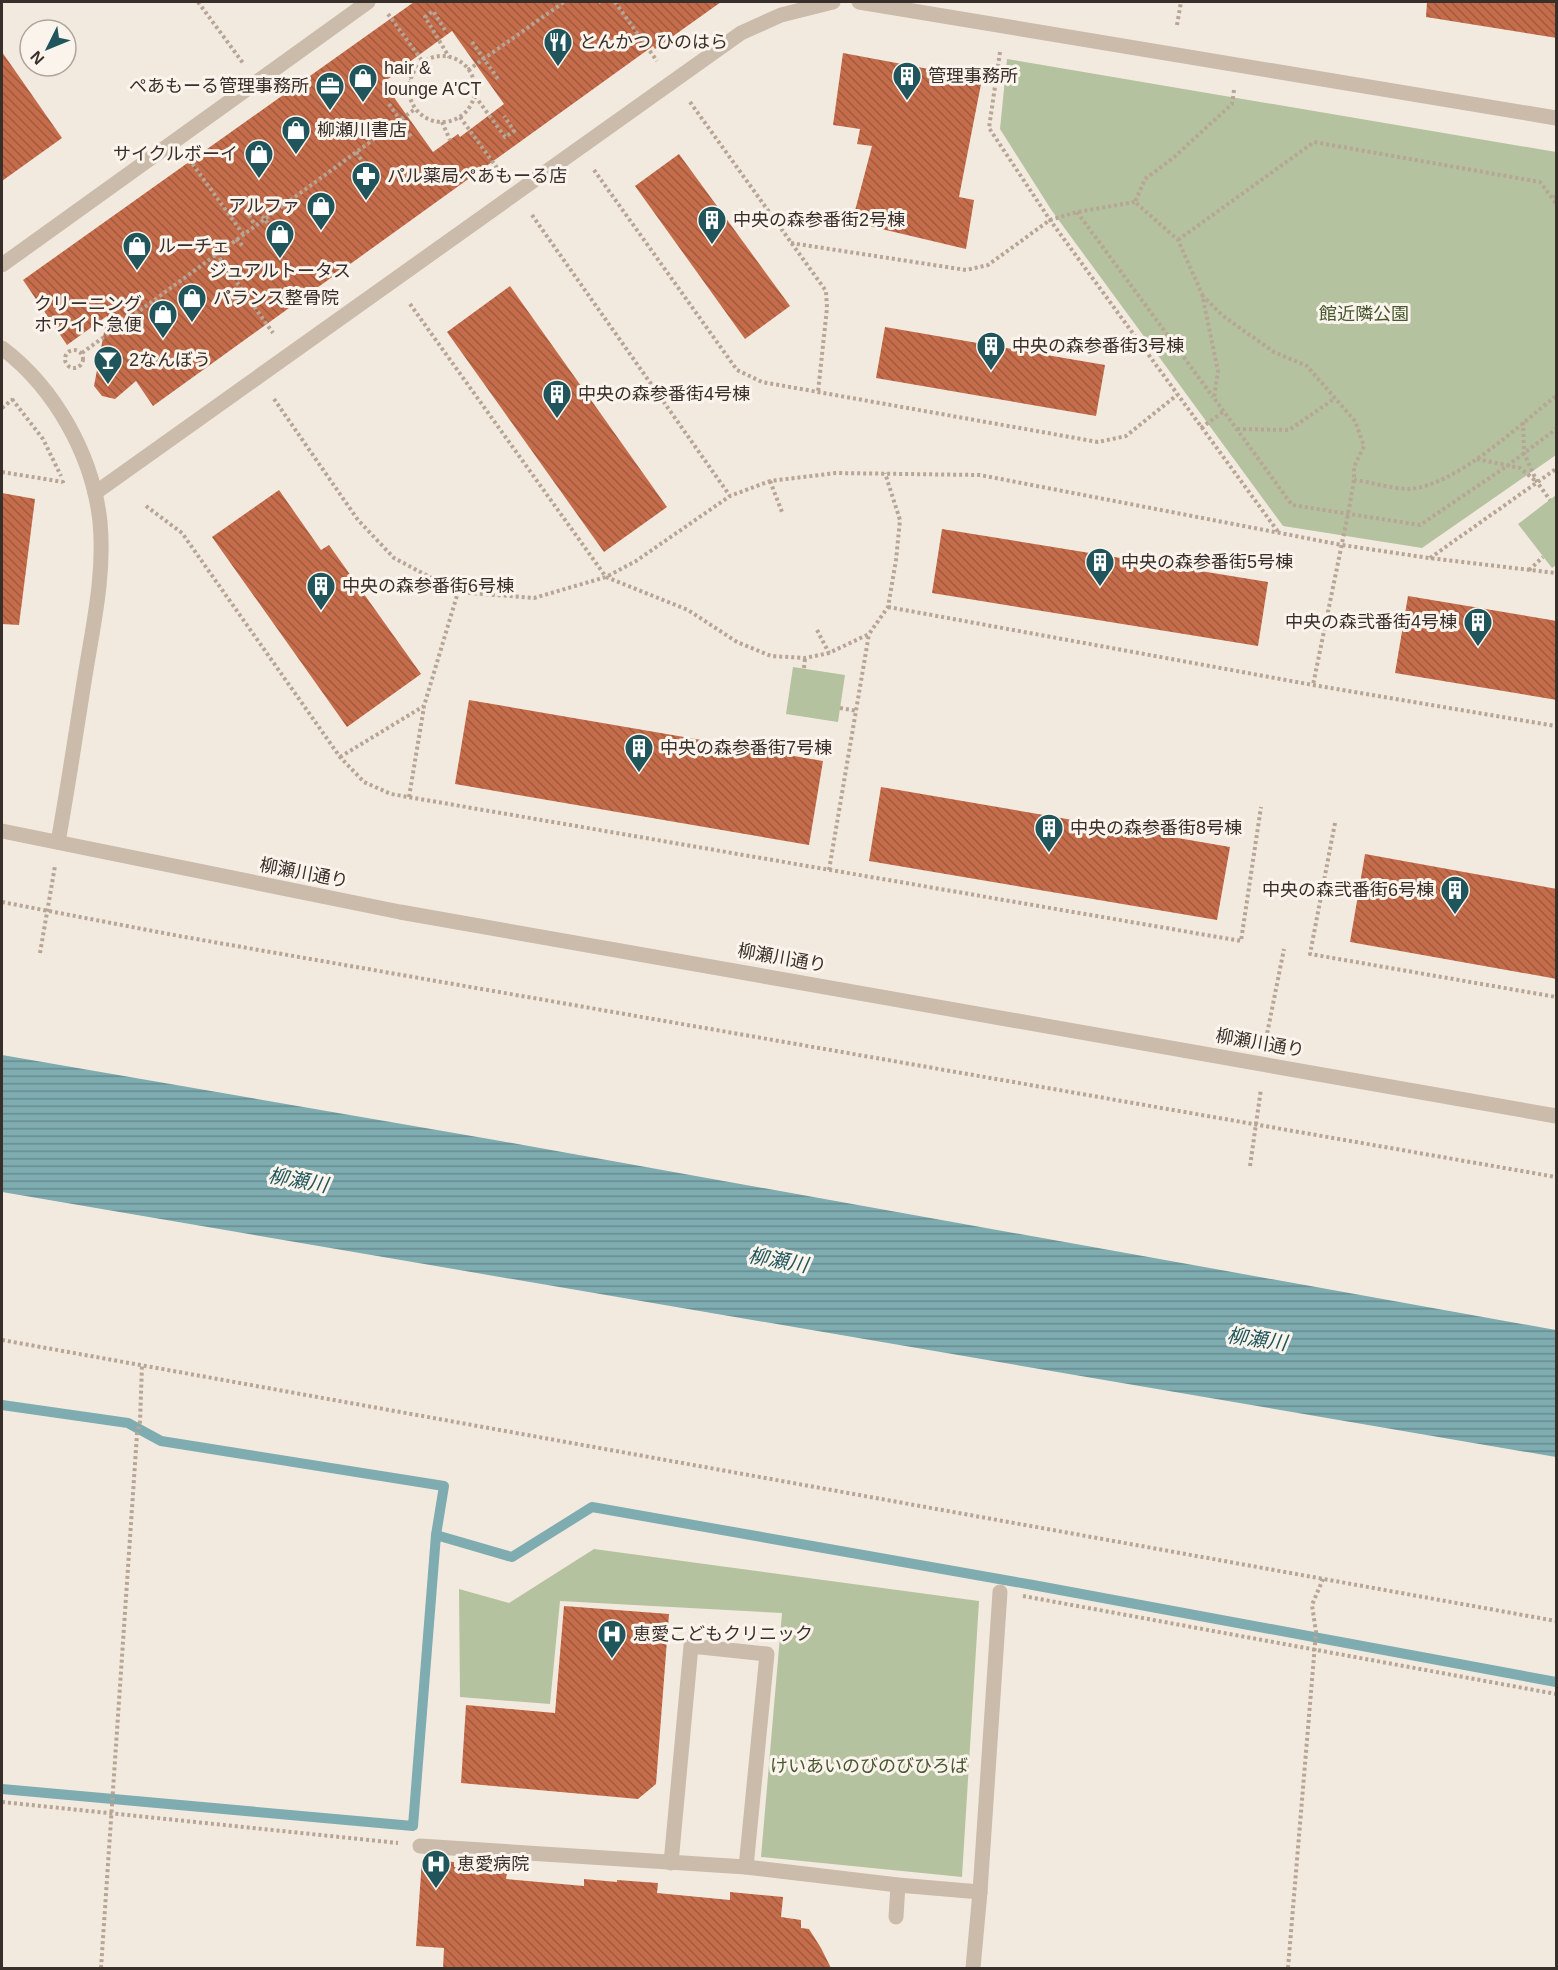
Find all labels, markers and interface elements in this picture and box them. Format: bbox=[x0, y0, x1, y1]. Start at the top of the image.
north arrow bbox=[18, 18, 78, 78]
restaurant icon: とんかつ ひのはら bbox=[542, 26, 574, 68]
place label: とんかつ ひのはら bbox=[579, 32, 728, 52]
text: N bbox=[27, 48, 48, 68]
place label: hair & lounge A'CT bbox=[384, 58, 482, 99]
building icon: 管理事務所 bbox=[891, 60, 923, 102]
shop icon: hair & lounge A'CT bbox=[347, 62, 379, 104]
place label: 管理事務所 bbox=[928, 66, 1018, 86]
office icon: ぺあもーる管理事務所 bbox=[314, 70, 346, 112]
place label: ぺあもーる管理事務所 bbox=[129, 76, 309, 96]
shop icon: 柳瀬川書店 bbox=[280, 114, 312, 156]
place label: 柳瀬川書店 bbox=[317, 120, 407, 140]
shop icon: サイクルボーイ bbox=[243, 138, 275, 180]
place label: サイクルボーイ bbox=[113, 144, 238, 164]
pharmacy icon: パル薬局ぺあもーる店 bbox=[350, 160, 382, 202]
place label: パル薬局ぺあもーる店 bbox=[387, 166, 567, 186]
shop icon: アルファ bbox=[305, 190, 337, 232]
place label: アルファ bbox=[228, 196, 300, 216]
building icon: 中央の森参番街2号棟 bbox=[696, 204, 728, 246]
place label: 中央の森参番街2号棟 bbox=[733, 210, 905, 230]
shop icon: ジュアルトータス bbox=[264, 218, 296, 260]
shop icon: ルーチェ bbox=[121, 230, 153, 272]
place label: ルーチェ bbox=[158, 236, 230, 256]
place label: ジュアルトータス bbox=[209, 261, 351, 281]
shop icon: パランス整骨院 bbox=[176, 282, 208, 324]
place label: パランス整骨院 bbox=[213, 288, 339, 308]
place label: クリーニング ホワイト急便 bbox=[34, 294, 142, 335]
shop icon: クリーニング ホワイト急便 bbox=[147, 298, 179, 340]
park label: 館近隣公園 bbox=[1319, 304, 1409, 324]
building icon: 中央の森参番街3号棟 bbox=[975, 330, 1007, 372]
place label: 中央の森参番街3号棟 bbox=[1012, 336, 1184, 356]
bar icon: 2なんぼう bbox=[92, 344, 124, 386]
place label: 2なんぼう bbox=[129, 350, 211, 370]
building icon: 中央の森参番街4号棟 bbox=[541, 378, 573, 420]
place label: 中央の森参番街4号棟 bbox=[578, 384, 750, 404]
building icon: 中央の森参番街5号棟 bbox=[1084, 546, 1116, 588]
place label: 中央の森参番街5号棟 bbox=[1121, 552, 1293, 572]
building icon: 中央の森参番街6号棟 bbox=[305, 570, 337, 612]
place label: 中央の森参番街6号棟 bbox=[342, 576, 514, 596]
building icon: 中央の森弐番街4号棟 bbox=[1462, 606, 1494, 648]
place label: 中央の森弐番街4号棟 bbox=[1285, 612, 1457, 632]
building icon: 中央の森参番街7号棟 bbox=[623, 732, 655, 774]
place label: 中央の森参番街7号棟 bbox=[660, 738, 832, 758]
building icon: 中央の森参番街8号棟 bbox=[1033, 812, 1065, 854]
place label: 中央の森参番街8号棟 bbox=[1070, 818, 1242, 838]
street label: 柳瀬川通り bbox=[258, 855, 350, 891]
building icon: 中央の森弐番街6号棟 bbox=[1439, 874, 1471, 916]
place label: 中央の森弐番街6号棟 bbox=[1262, 880, 1434, 900]
street label: 柳瀬川通り bbox=[736, 940, 828, 976]
street label: 柳瀬川通り bbox=[1214, 1025, 1306, 1061]
water label: 柳瀬川 bbox=[267, 1164, 331, 1196]
water label: 柳瀬川 bbox=[747, 1244, 811, 1276]
water label: 柳瀬川 bbox=[1226, 1324, 1290, 1354]
hospital icon: 恵愛こどもクリニック bbox=[596, 1618, 628, 1660]
place label: 恵愛こどもクリニック bbox=[633, 1624, 813, 1644]
park label: けいあいのびのびひろば bbox=[770, 1756, 968, 1776]
hospital icon: 恵愛病院 bbox=[420, 1848, 452, 1890]
place label: 恵愛病院 bbox=[457, 1854, 529, 1874]

